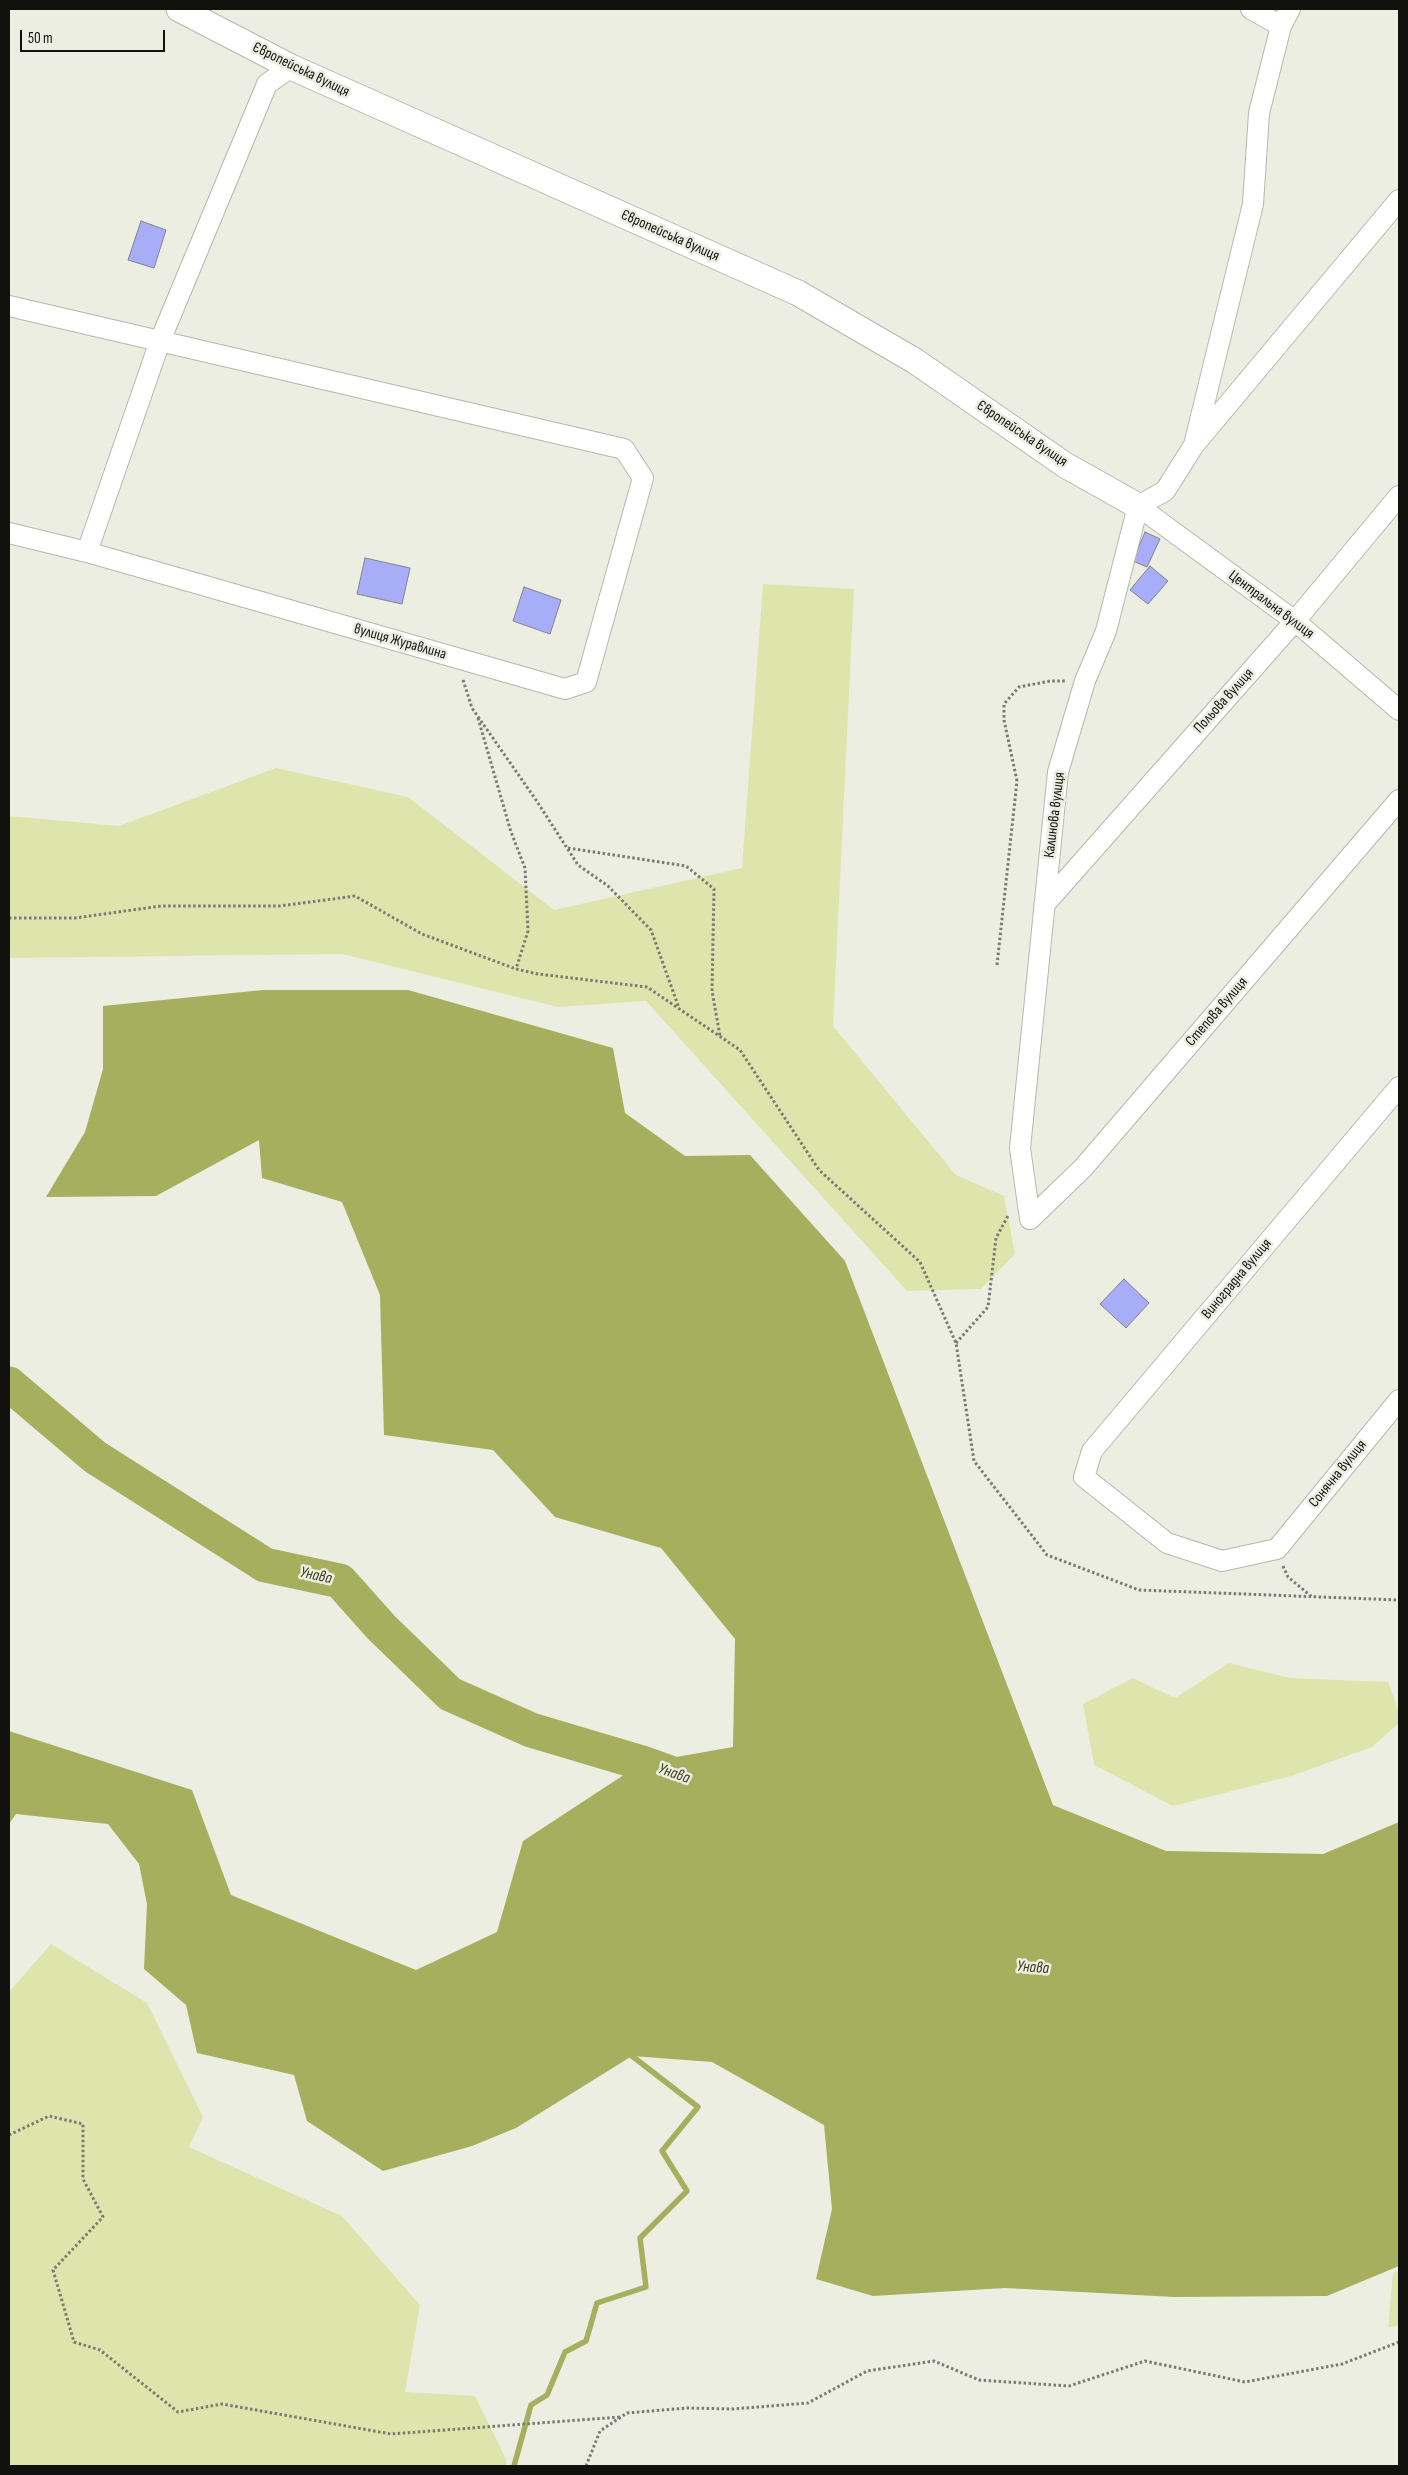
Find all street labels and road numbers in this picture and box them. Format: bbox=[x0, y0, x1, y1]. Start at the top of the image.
street label: Європейська вулиця bbox=[250, 39, 352, 101]
street label: Європейська вулиця bbox=[618, 206, 722, 266]
street label: Європейська вулиця bbox=[973, 397, 1071, 471]
street label: Центральна вулиця bbox=[1225, 567, 1317, 643]
street label: вулиця Журавлина bbox=[352, 620, 448, 664]
street label: Польова вулиця bbox=[1190, 665, 1258, 737]
street label: Калинова вулиця bbox=[1041, 771, 1069, 859]
street label: Степова вулиця bbox=[1182, 974, 1252, 1050]
street label: Виноградна вулиця bbox=[1198, 1235, 1276, 1323]
street label: Сонячна вулиця bbox=[1305, 1437, 1371, 1511]

